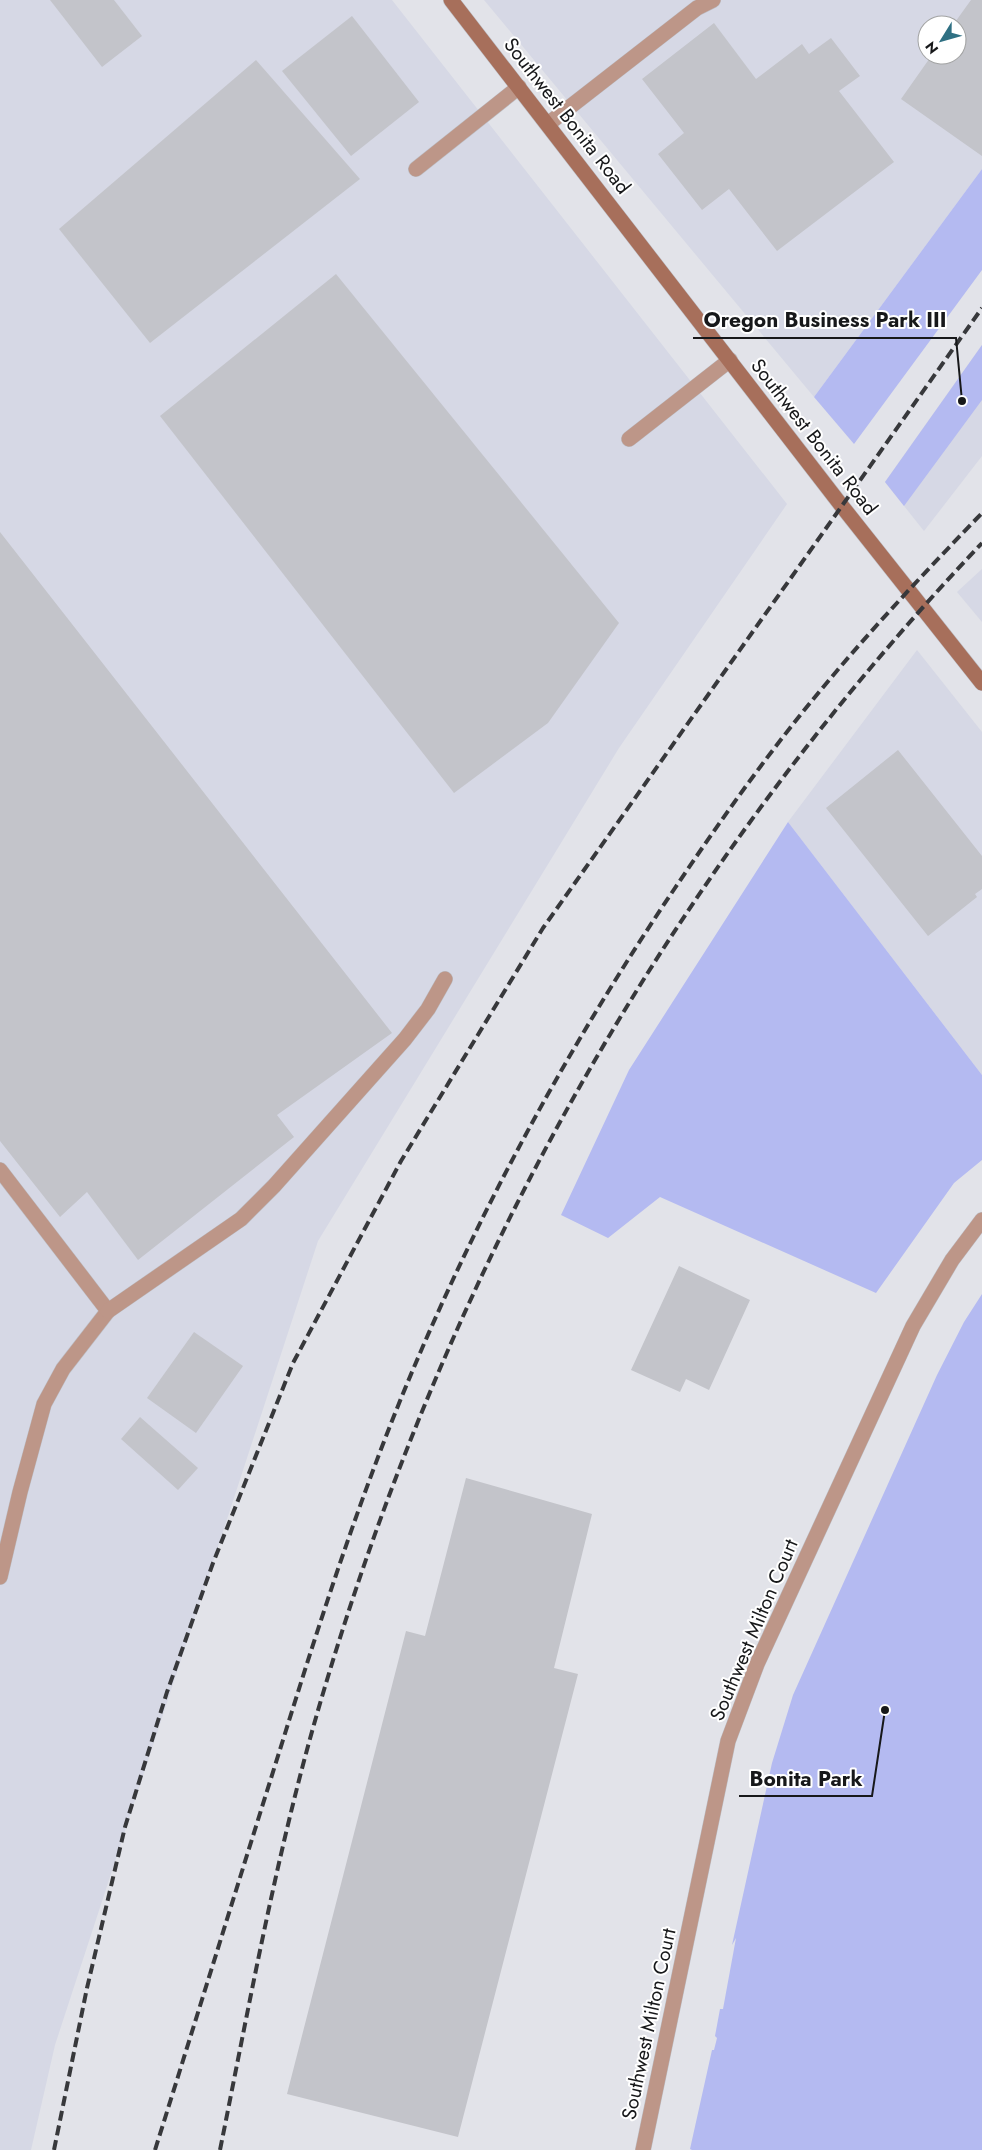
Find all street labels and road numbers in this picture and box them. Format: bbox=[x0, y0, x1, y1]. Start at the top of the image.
street label: Southwest Bonita Road bbox=[497, 32, 637, 200]
street label: Southwest Bonita Road bbox=[744, 353, 884, 521]
street label: Southwest Milton Court bbox=[703, 1534, 806, 1725]
street label: Southwest Milton Court bbox=[615, 1925, 683, 2122]

